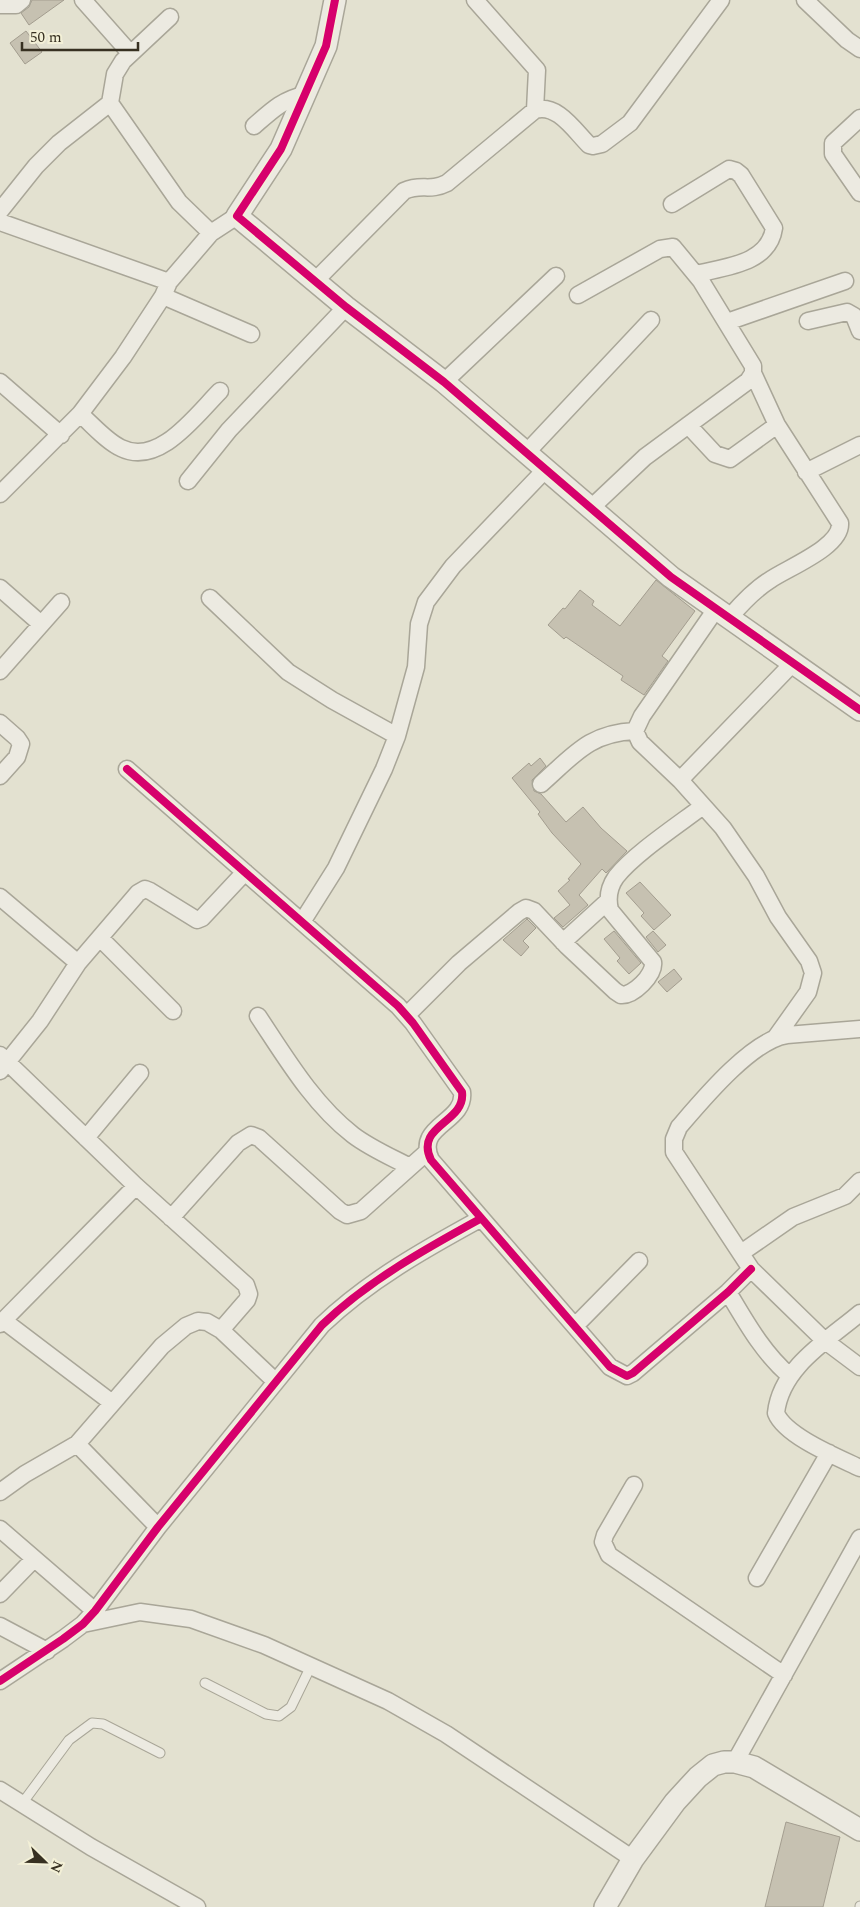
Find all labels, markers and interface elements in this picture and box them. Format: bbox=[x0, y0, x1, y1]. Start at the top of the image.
scale bar bbox=[22, 20, 139, 52]
text: 50 m bbox=[30, 26, 62, 49]
north arrow bbox=[20, 1837, 70, 1887]
text: N bbox=[45, 1858, 68, 1876]

